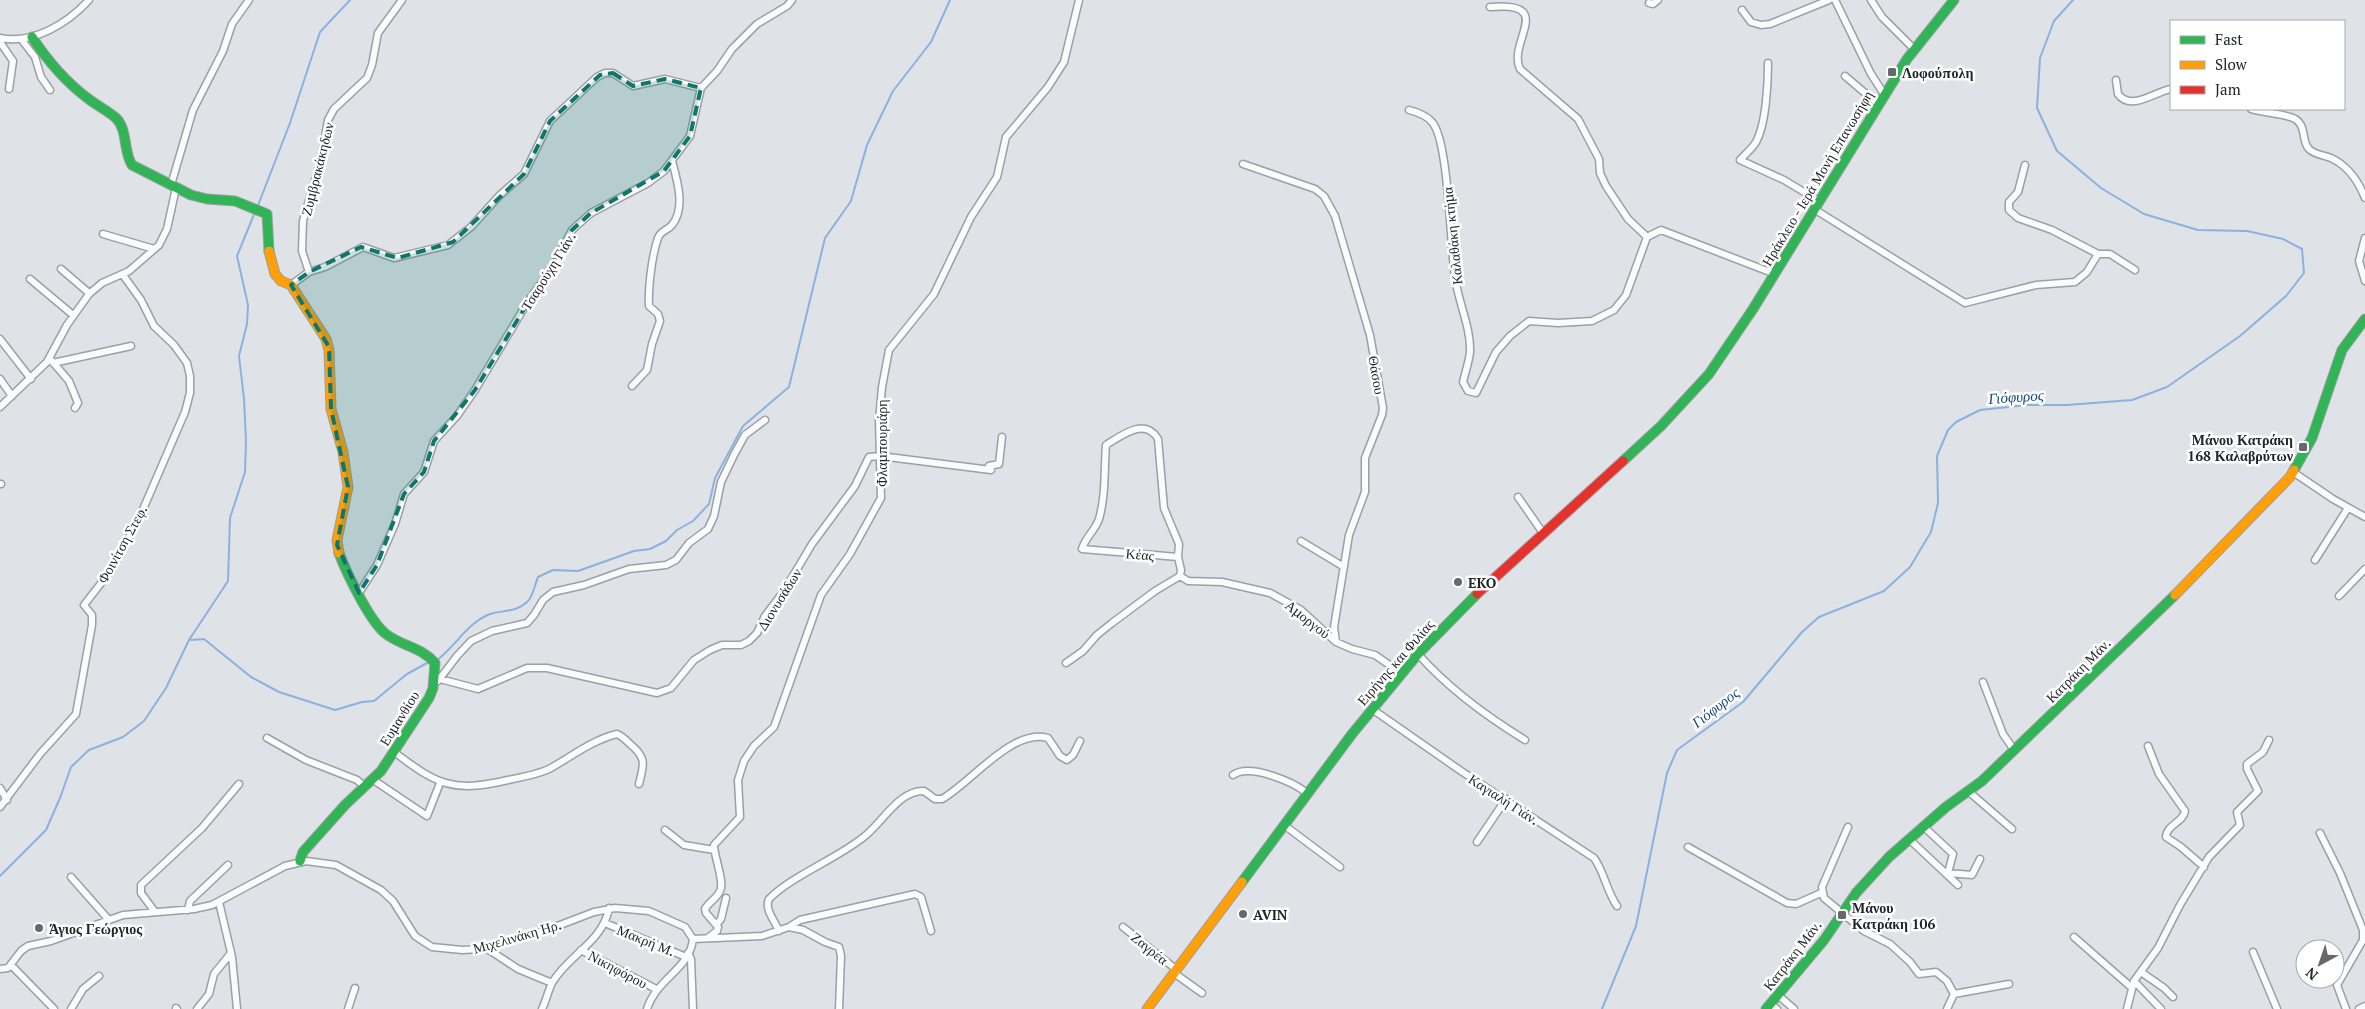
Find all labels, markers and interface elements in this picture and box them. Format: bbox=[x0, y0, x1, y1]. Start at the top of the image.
legend bbox=[2170, 20, 2345, 110]
text: Fast bbox=[2215, 29, 2243, 49]
text: Slow bbox=[2215, 54, 2248, 74]
place label: Λοφούπολη bbox=[1902, 63, 1973, 82]
marker: Λοφούπολη bbox=[1886, 66, 1898, 78]
text: Jam bbox=[2215, 79, 2241, 99]
street label: Ηράκλειο - Ιερά Μονή Επανωσήφη bbox=[1757, 87, 1877, 269]
street label: Ζυμβρακάκηδων bbox=[296, 120, 338, 218]
street label: Καλαθάκη κτήμα bbox=[1437, 185, 1467, 286]
street label: Τσαρούχη Γιάν. bbox=[516, 228, 580, 314]
street label: Θάσου bbox=[1364, 354, 1390, 396]
water label: Γιόφυρος bbox=[1987, 384, 2045, 408]
street label: Φλαμπουριάρη bbox=[872, 399, 891, 487]
place label: Μάνου Κατράκη 168 Καλαβρύτων bbox=[2187, 430, 2294, 465]
marker: Μάνου Κατράκη 168 Καλαβρύτων bbox=[2297, 441, 2309, 453]
street label: Φοινίτση Στεφ. bbox=[93, 502, 151, 586]
street label: Κέας bbox=[1125, 543, 1156, 565]
street label: Διονυσάδων bbox=[752, 564, 806, 634]
place label: EKO bbox=[1468, 573, 1496, 592]
marker: EKO bbox=[1452, 576, 1464, 588]
street label: Αμοργού bbox=[1282, 595, 1334, 643]
street label: Ειρήνης και Φιλίας bbox=[1352, 615, 1438, 709]
street label: Κατράκη Μάν. bbox=[2041, 633, 2115, 707]
water label: Γιόφυρος bbox=[1686, 682, 1744, 733]
street label: Ευμανθίου bbox=[375, 687, 423, 749]
street label: Καγιαλή Γιάν. bbox=[1465, 769, 1543, 829]
place label: Μάνου Κατράκη 106 bbox=[1852, 898, 1936, 933]
place label: AVIN bbox=[1253, 905, 1288, 924]
marker: AVIN bbox=[1237, 908, 1249, 920]
marker: Μάνου Κατράκη 106 bbox=[1836, 909, 1848, 921]
street label: Μιχελινάκη Ηρ. bbox=[471, 914, 563, 958]
street label: Κατράκη Μάν. bbox=[1758, 916, 1826, 994]
place label: Άγιος Γεώργιος bbox=[49, 919, 143, 938]
street label: Μακρή Μ. bbox=[614, 920, 678, 960]
marker: Άγιος Γεώργιος bbox=[33, 922, 45, 934]
street label: Ζαγρέα bbox=[1128, 927, 1173, 969]
north arrow bbox=[2295, 939, 2345, 989]
street label: Νικηφόρου bbox=[585, 946, 651, 992]
text: N bbox=[2301, 963, 2321, 985]

